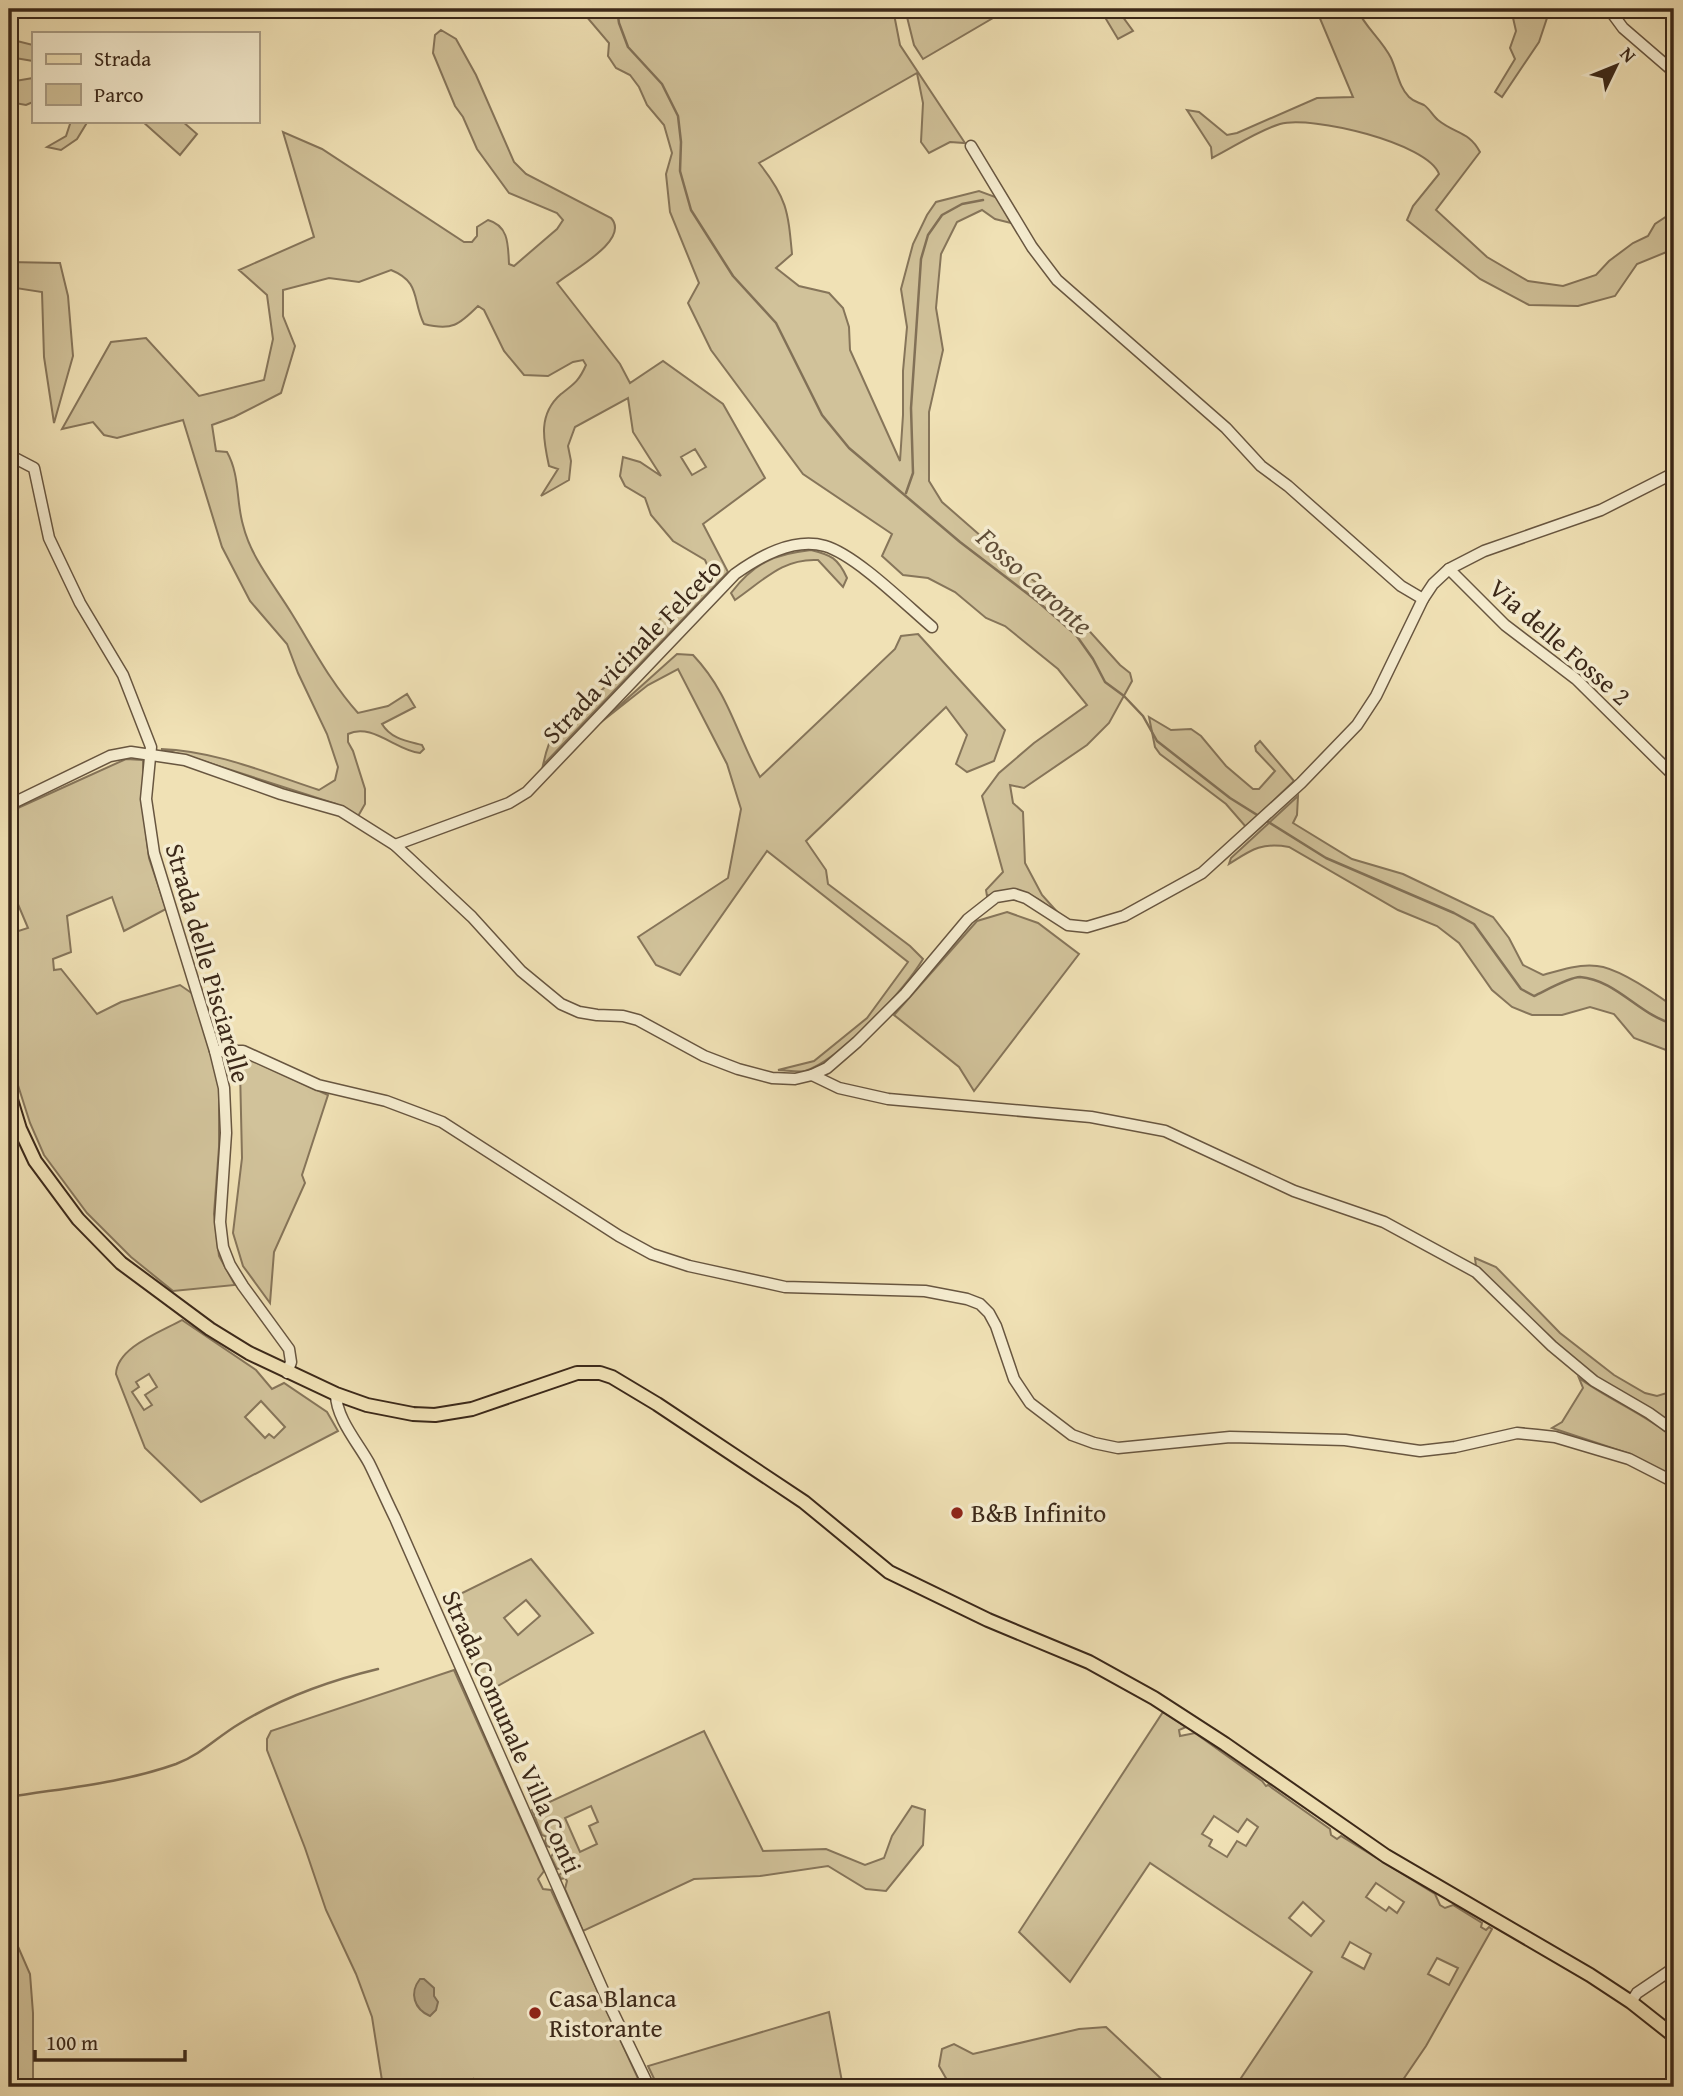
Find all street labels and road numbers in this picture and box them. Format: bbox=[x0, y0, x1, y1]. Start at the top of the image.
street label: Strada vicinale Felceto bbox=[533, 549, 731, 752]
street label: Via delle Fosse 2 bbox=[1481, 569, 1640, 714]
street label: Strada delle Pisciarelle bbox=[156, 839, 261, 1087]
street label: Strada Comunale Villa Conti bbox=[432, 1584, 593, 1880]

